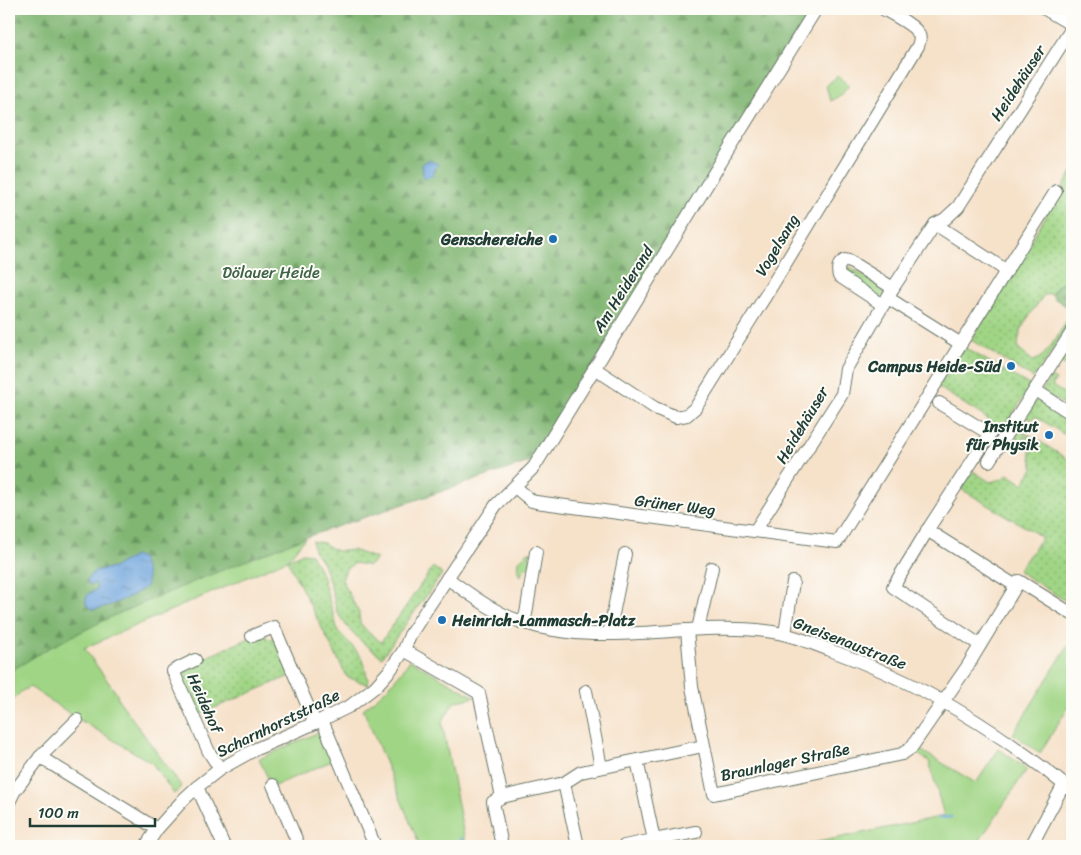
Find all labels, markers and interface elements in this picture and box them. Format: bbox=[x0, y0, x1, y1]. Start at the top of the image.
street label: Heidehäuser bbox=[982, 38, 1054, 127]
street label: Vogelsang bbox=[747, 208, 807, 282]
place label: Genschereiche bbox=[440, 225, 544, 254]
marker: Genschereiche bbox=[547, 233, 559, 245]
street label: Am Heiderand bbox=[584, 238, 662, 339]
park label: Dölauer Heide bbox=[222, 258, 320, 287]
place label: Campus Heide-Süd bbox=[867, 352, 1003, 381]
marker: Campus Heide-Süd bbox=[1005, 360, 1017, 372]
street label: Heidehäuser bbox=[767, 379, 837, 470]
place label: Institut für Physik bbox=[966, 412, 1039, 459]
marker: Institut für Physik bbox=[1043, 429, 1055, 441]
street label: Grüner Weg bbox=[633, 486, 717, 524]
place label: Heinrich-Lammasch-Platz bbox=[451, 606, 636, 635]
street label: Gneisenaustraße bbox=[789, 608, 911, 678]
marker: Heinrich-Lammasch-Platz bbox=[436, 614, 448, 626]
street label: Heidehof bbox=[179, 668, 232, 740]
street label: Scharnhorststraße bbox=[211, 680, 345, 766]
street label: Braunlager Straße bbox=[718, 734, 853, 790]
scale bar bbox=[30, 795, 155, 827]
text: 100 m bbox=[38, 800, 79, 826]

